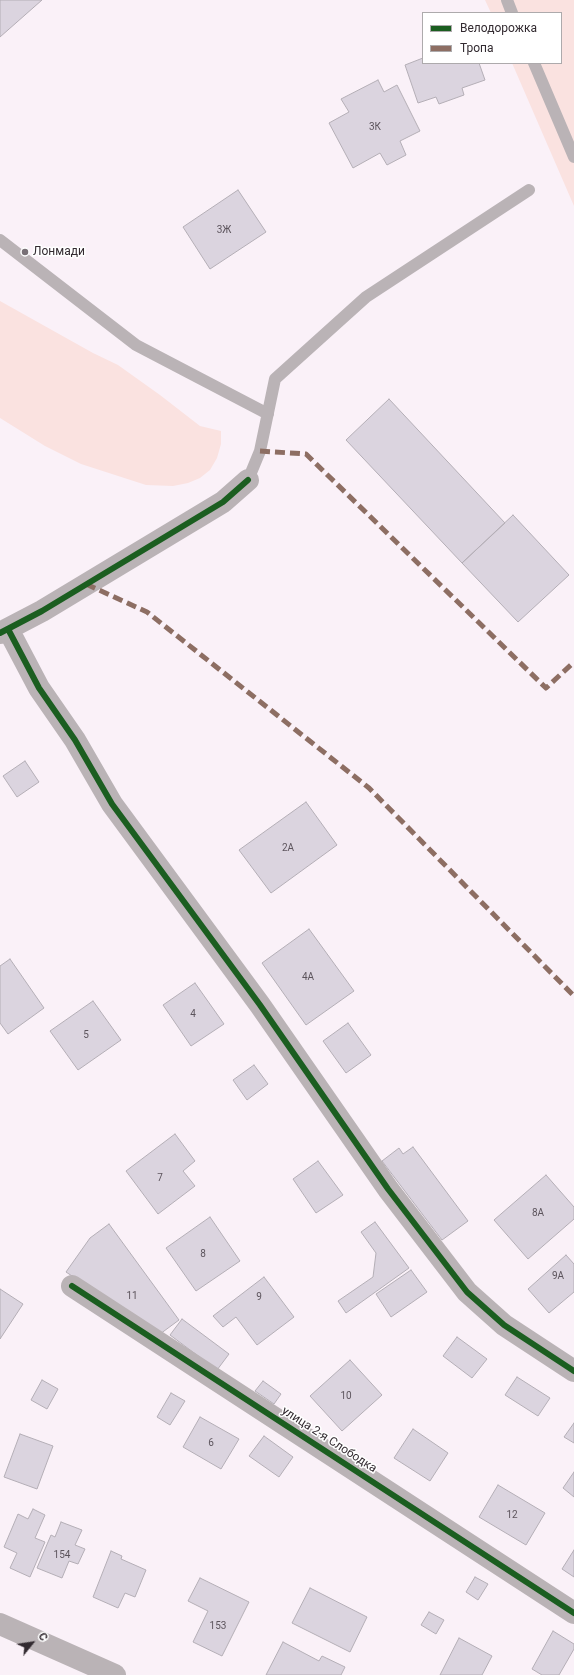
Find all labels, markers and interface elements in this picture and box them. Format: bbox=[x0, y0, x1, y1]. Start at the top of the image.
legend bbox=[422, 12, 562, 64]
text: Велодорожка bbox=[460, 21, 537, 35]
text: Тропа bbox=[460, 41, 494, 55]
house number: 3К bbox=[369, 121, 381, 133]
house number: 3Ж bbox=[217, 224, 231, 236]
place label: Лонмади bbox=[33, 245, 85, 259]
marker: Лонмади bbox=[20, 247, 30, 257]
house number: 2А bbox=[282, 842, 294, 854]
house number: 4А bbox=[302, 971, 314, 983]
house number: 4 bbox=[190, 1008, 196, 1020]
house number: 5 bbox=[83, 1029, 89, 1041]
house number: 7 bbox=[157, 1172, 163, 1184]
house number: 8А bbox=[532, 1207, 544, 1219]
house number: 8 bbox=[200, 1248, 206, 1260]
house number: 9А bbox=[552, 1270, 564, 1282]
house number: 11 bbox=[126, 1290, 138, 1302]
house number: 9 bbox=[256, 1291, 262, 1303]
house number: 10 bbox=[340, 1390, 352, 1402]
street label: улица 2-я Слободка bbox=[279, 1404, 379, 1476]
house number: 6 bbox=[208, 1437, 214, 1449]
house number: 12 bbox=[506, 1509, 518, 1521]
house number: 154 bbox=[54, 1549, 70, 1561]
house number: 153 bbox=[210, 1620, 226, 1632]
north arrow bbox=[12, 1623, 52, 1663]
text: С bbox=[35, 1630, 50, 1643]

